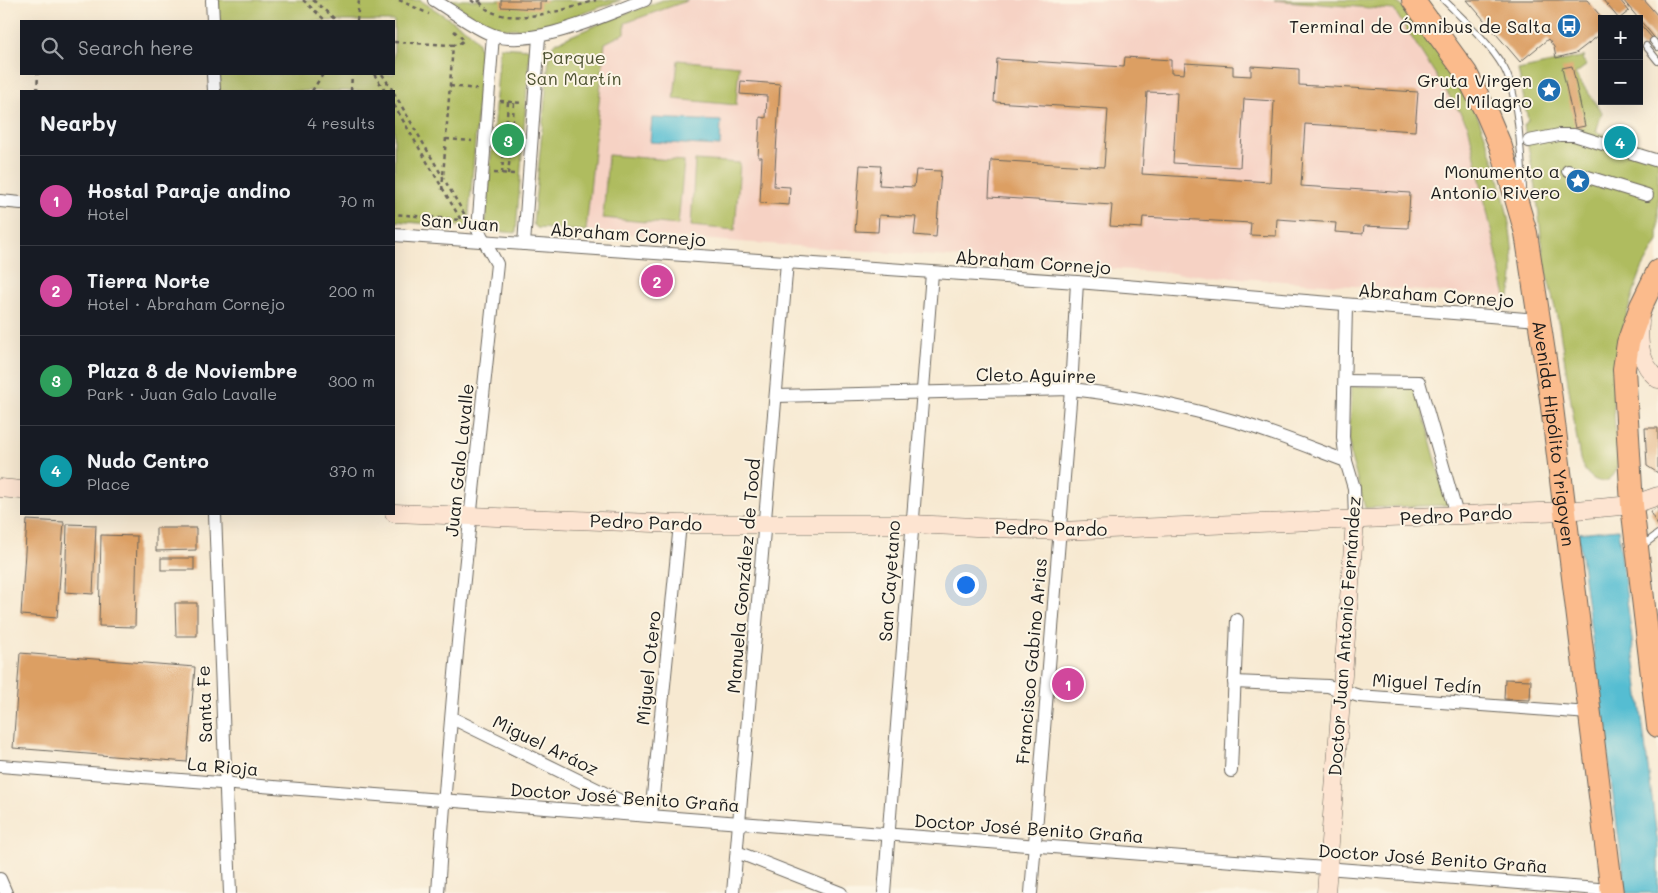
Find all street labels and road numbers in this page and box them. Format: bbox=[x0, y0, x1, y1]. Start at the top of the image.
street label: San Juan bbox=[420, 207, 500, 237]
street label: Abraham Cornejo bbox=[549, 217, 707, 251]
street label: Abraham Cornejo bbox=[954, 245, 1112, 279]
street label: Abraham Cornejo bbox=[1357, 278, 1515, 312]
street label: Avenida Hipólito Yrigoyen bbox=[1527, 319, 1581, 548]
street label: Cleto Aguirre bbox=[976, 362, 1096, 388]
street label: Juan Galo Lavalle bbox=[439, 382, 479, 538]
street label: Manuela González de Tood bbox=[721, 458, 765, 694]
street label: Doctor Juan Antonio Fernández bbox=[1322, 495, 1366, 777]
street label: Pedro Pardo bbox=[1399, 500, 1513, 530]
street label: Pedro Pardo bbox=[589, 508, 703, 536]
street label: Pedro Pardo bbox=[995, 515, 1108, 541]
street label: San Cayetano bbox=[873, 519, 905, 642]
street label: Francisco Gabino Arias bbox=[1010, 557, 1052, 765]
street label: Miguel Otero bbox=[630, 609, 666, 726]
street label: Santa Fe bbox=[191, 665, 217, 743]
street label: Miguel Tedín bbox=[1371, 667, 1483, 699]
street label: Miguel Aráoz bbox=[489, 709, 603, 781]
street label: La Rioja bbox=[186, 751, 260, 781]
street label: Doctor José Benito Graña bbox=[509, 777, 741, 817]
street label: Doctor José Benito Graña bbox=[913, 808, 1145, 848]
street label: Doctor José Benito Graña bbox=[1317, 838, 1549, 878]

